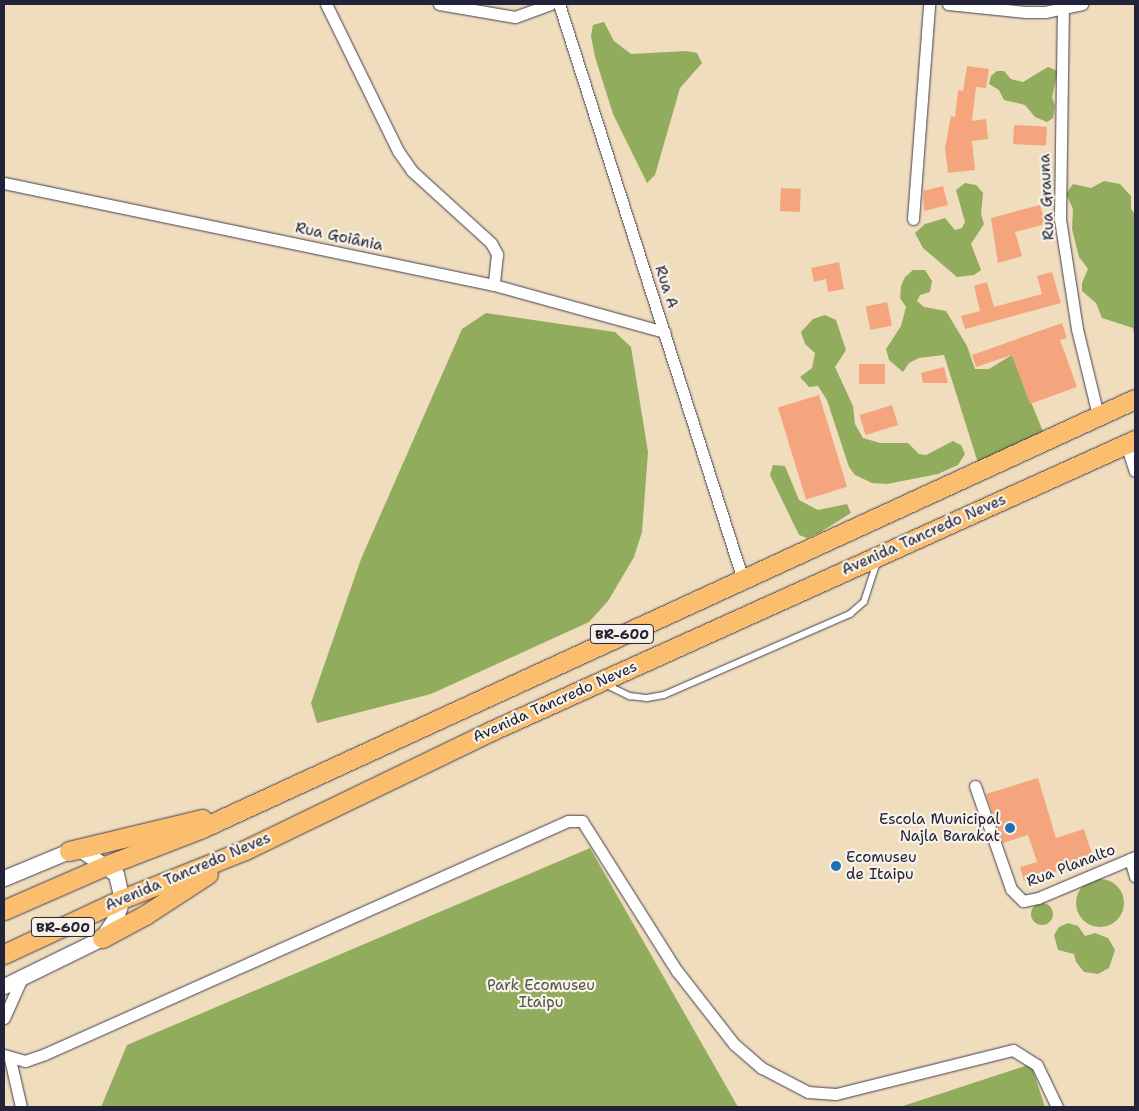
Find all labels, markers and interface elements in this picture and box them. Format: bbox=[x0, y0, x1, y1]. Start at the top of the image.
street label: Rua Grauna bbox=[1036, 153, 1058, 241]
street label: Rua Goiânia bbox=[294, 219, 384, 255]
street label: Rua A bbox=[651, 263, 681, 311]
street label: Avenida Tancredo Neves bbox=[839, 491, 1009, 579]
road number: BR-600 bbox=[590, 622, 654, 646]
street label: Avenida Tancredo Neves bbox=[470, 658, 640, 746]
place label: Escola Municipal Najla Barakat bbox=[879, 810, 1000, 845]
marker: Escola Municipal Najla Barakat bbox=[1004, 822, 1016, 834]
street label: Avenida Tancredo Neves bbox=[103, 829, 273, 915]
street label: Rua Planalto bbox=[1024, 841, 1118, 891]
place label: Ecomuseu de Itaipu bbox=[846, 848, 917, 883]
marker: Ecomuseu de Itaipu bbox=[830, 860, 842, 872]
road number: BR-600 bbox=[30, 916, 96, 939]
park label: Park Ecomuseu Itaipu bbox=[487, 976, 595, 1011]

